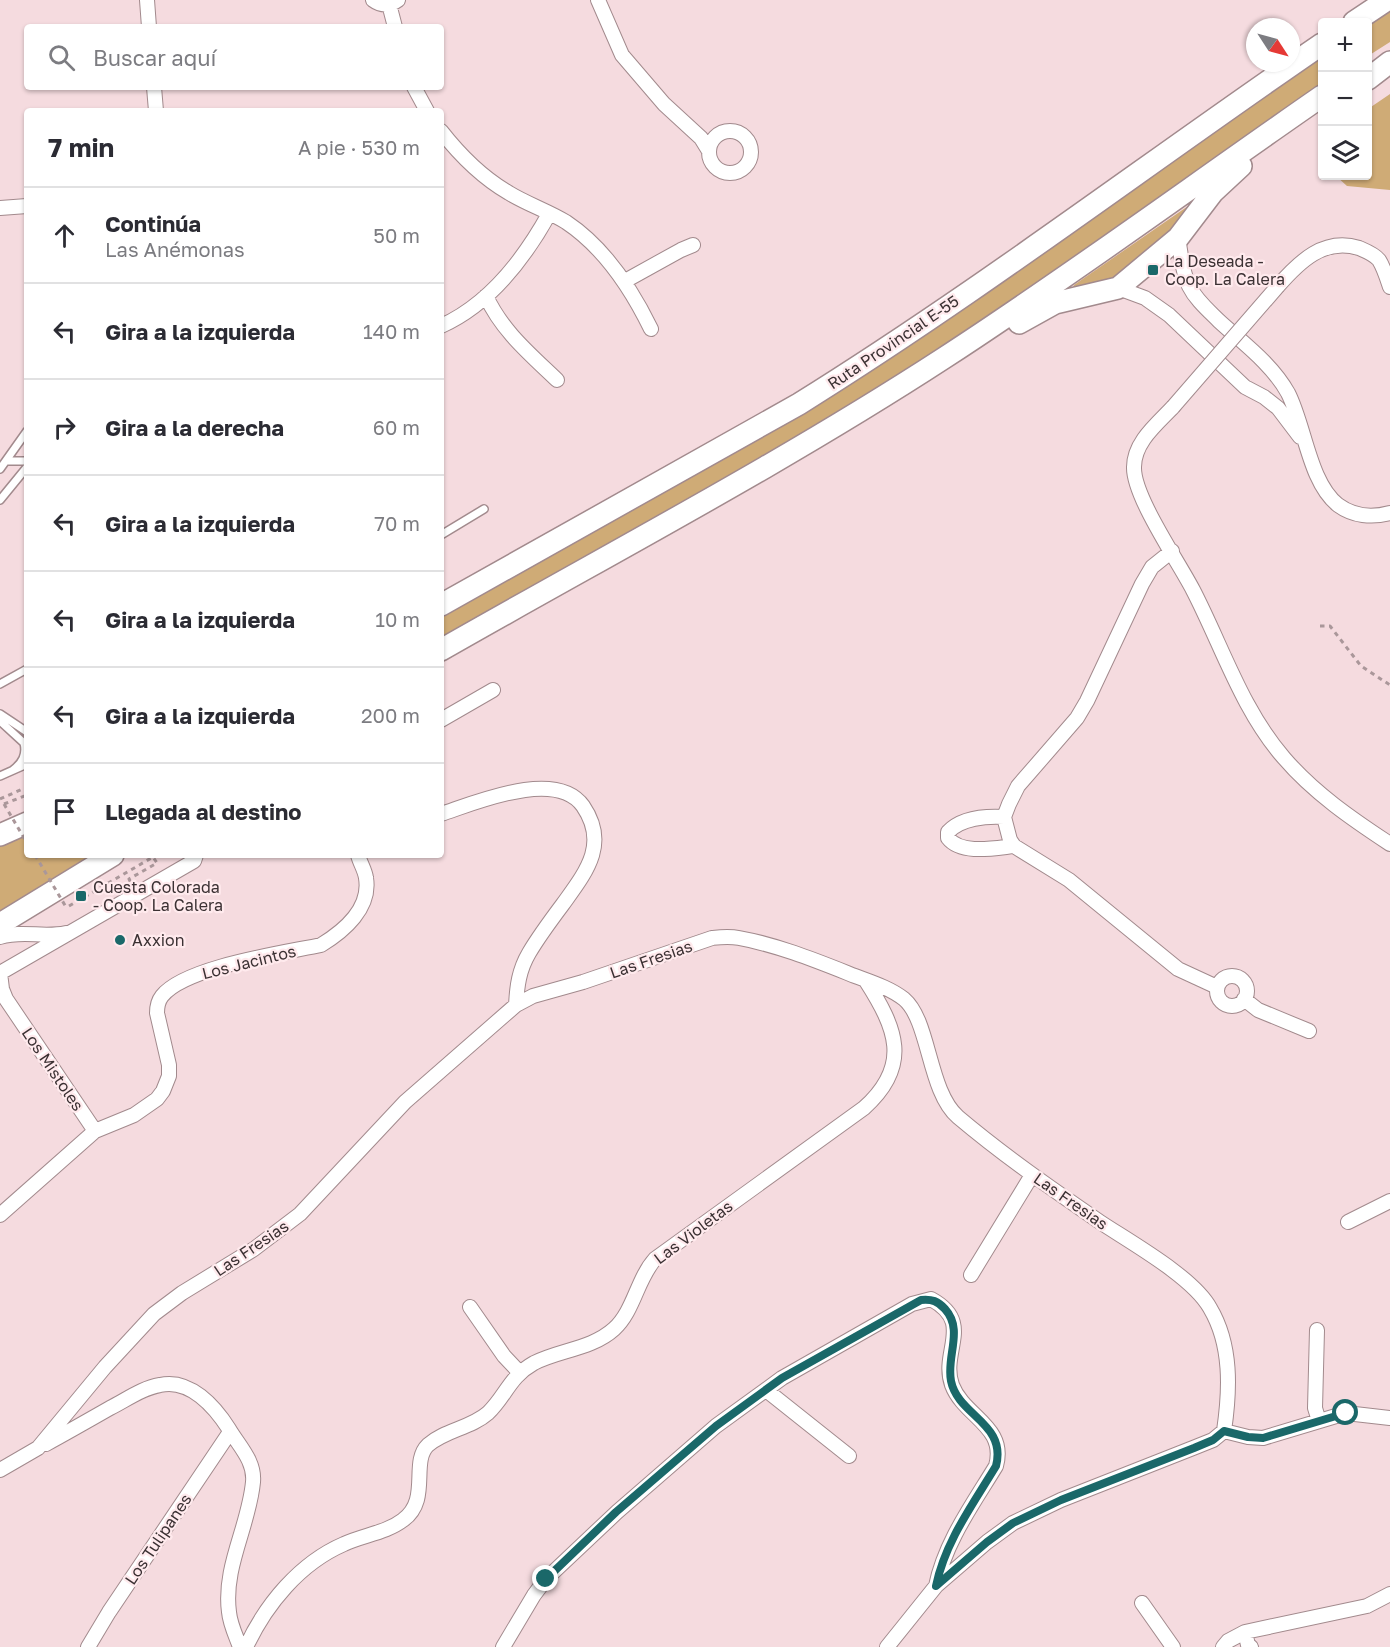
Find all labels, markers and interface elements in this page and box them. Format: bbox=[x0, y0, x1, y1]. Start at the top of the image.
north arrow bbox=[1246, 18, 1300, 72]
map controls bbox=[1318, 18, 1372, 180]
button: + bbox=[1318, 18, 1372, 72]
search box bbox=[24, 24, 444, 90]
icon: search bbox=[45, 41, 78, 74]
text: Buscar aquí bbox=[93, 44, 216, 71]
button: − bbox=[1318, 72, 1372, 126]
button: layers bbox=[1318, 126, 1372, 180]
text: 7 min bbox=[48, 132, 114, 163]
text: A pie · 530 m bbox=[298, 135, 420, 159]
text: Continúa bbox=[105, 210, 201, 237]
icon: ahead bbox=[48, 219, 81, 252]
text: 50 m bbox=[373, 223, 420, 247]
text: Las Anémonas bbox=[105, 237, 245, 261]
place label: La Deseada - Coop. La Calera bbox=[1165, 251, 1285, 289]
marker: La Deseada - Coop. La Calera bbox=[1146, 263, 1160, 277]
street label: Ruta Provincial E-55 bbox=[823, 291, 963, 393]
icon: left bbox=[48, 315, 81, 348]
text: Gira a la izquierda bbox=[105, 318, 295, 345]
text: 140 m bbox=[363, 319, 420, 343]
icon: right bbox=[48, 411, 81, 444]
text: Gira a la derecha bbox=[105, 414, 284, 441]
text: 60 m bbox=[373, 415, 420, 439]
icon: left bbox=[48, 507, 81, 540]
text: Gira a la izquierda bbox=[105, 510, 295, 537]
text: 70 m bbox=[374, 511, 420, 535]
icon: left bbox=[48, 603, 81, 636]
text: Gira a la izquierda bbox=[105, 606, 295, 633]
text: 10 m bbox=[375, 607, 420, 631]
icon: left bbox=[48, 699, 81, 732]
text: Gira a la izquierda bbox=[105, 702, 295, 729]
text: 200 m bbox=[361, 703, 420, 727]
icon: arrive bbox=[48, 795, 81, 828]
text: Llegada al destino bbox=[105, 798, 302, 825]
place label: Cuesta Colorada - Coop. La Calera bbox=[93, 877, 223, 915]
marker: Cuesta Colorada - Coop. La Calera bbox=[74, 889, 88, 903]
place label: Axxion bbox=[132, 930, 185, 950]
marker: Axxion bbox=[113, 933, 127, 947]
street label: Las Fresias bbox=[607, 936, 695, 982]
street label: Los Jacintos bbox=[200, 941, 298, 983]
street label: Los Mistoles bbox=[18, 1023, 88, 1115]
street label: Las Fresias bbox=[1030, 1168, 1112, 1234]
street label: Las Violetas bbox=[650, 1196, 736, 1268]
street label: Las Fresias bbox=[210, 1216, 292, 1280]
route start bbox=[1332, 1399, 1358, 1425]
street label: Los Tulipanes bbox=[120, 1490, 196, 1588]
route end bbox=[532, 1565, 558, 1591]

